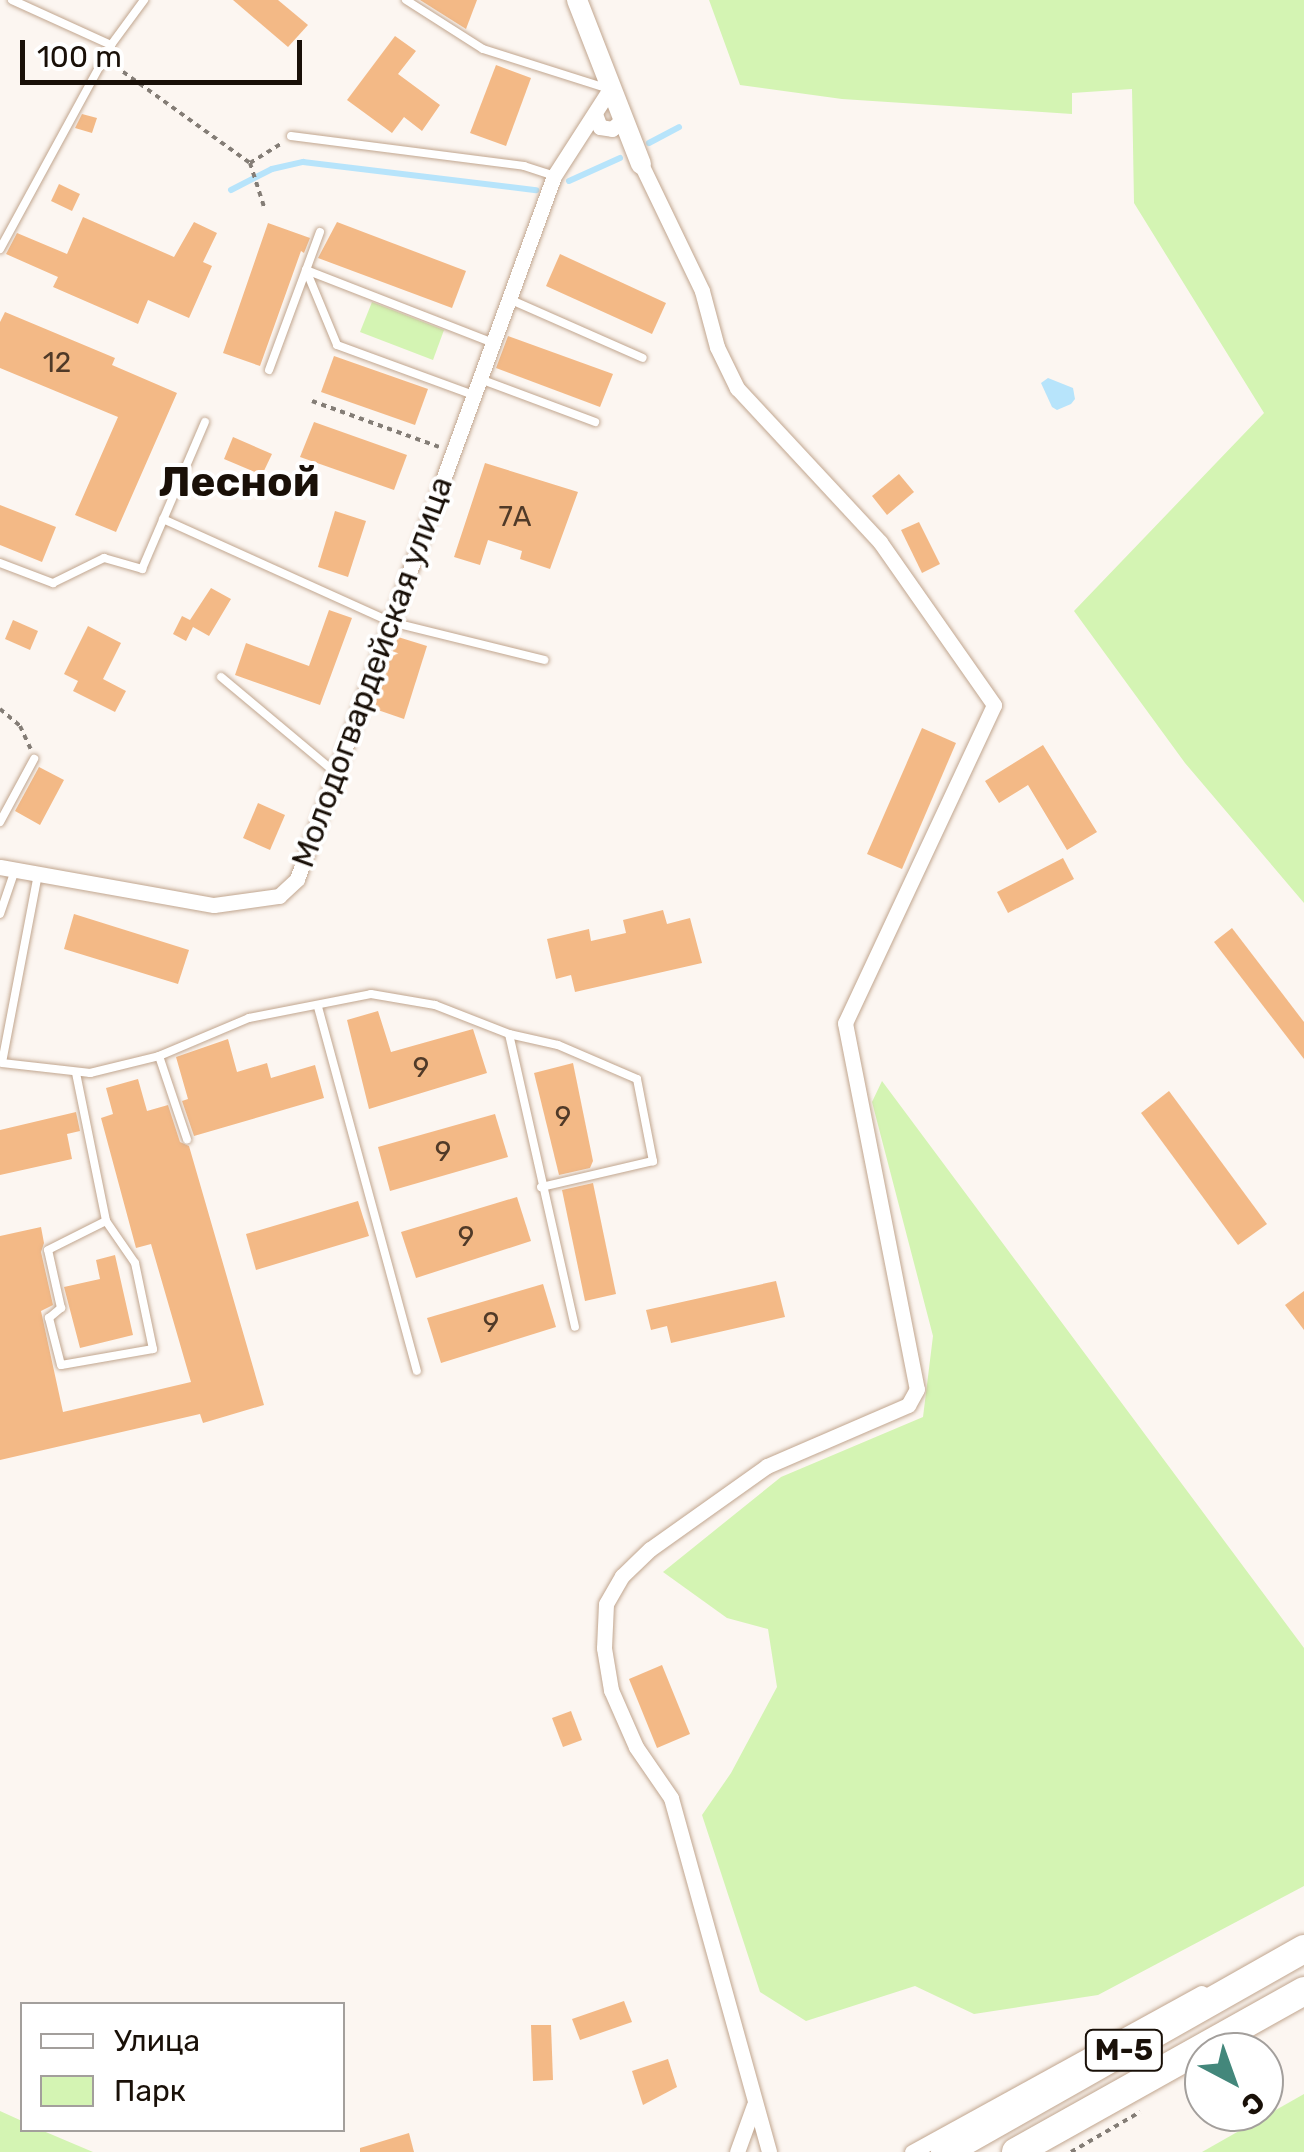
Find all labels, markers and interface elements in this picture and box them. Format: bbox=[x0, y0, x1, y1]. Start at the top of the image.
scale bar bbox=[25, 20, 308, 82]
text: 100 m bbox=[37, 39, 122, 75]
house number: 12 bbox=[43, 346, 71, 380]
district label: Лесной bbox=[158, 457, 320, 507]
street label: Молодогвардейская улица bbox=[283, 471, 461, 873]
house number: 7А bbox=[498, 500, 532, 534]
house number: 9 bbox=[413, 1051, 429, 1085]
house number: 9 bbox=[555, 1100, 571, 1134]
house number: 9 bbox=[435, 1135, 451, 1169]
house number: 9 bbox=[458, 1220, 474, 1254]
house number: 9 bbox=[483, 1306, 499, 1340]
legend bbox=[20, 2002, 345, 2132]
text: Улица bbox=[114, 2023, 200, 2059]
road number: М-5 bbox=[1084, 2025, 1164, 2075]
north arrow bbox=[1184, 2032, 1284, 2132]
text: Парк bbox=[114, 2073, 186, 2109]
text: С bbox=[1234, 2085, 1271, 2122]

